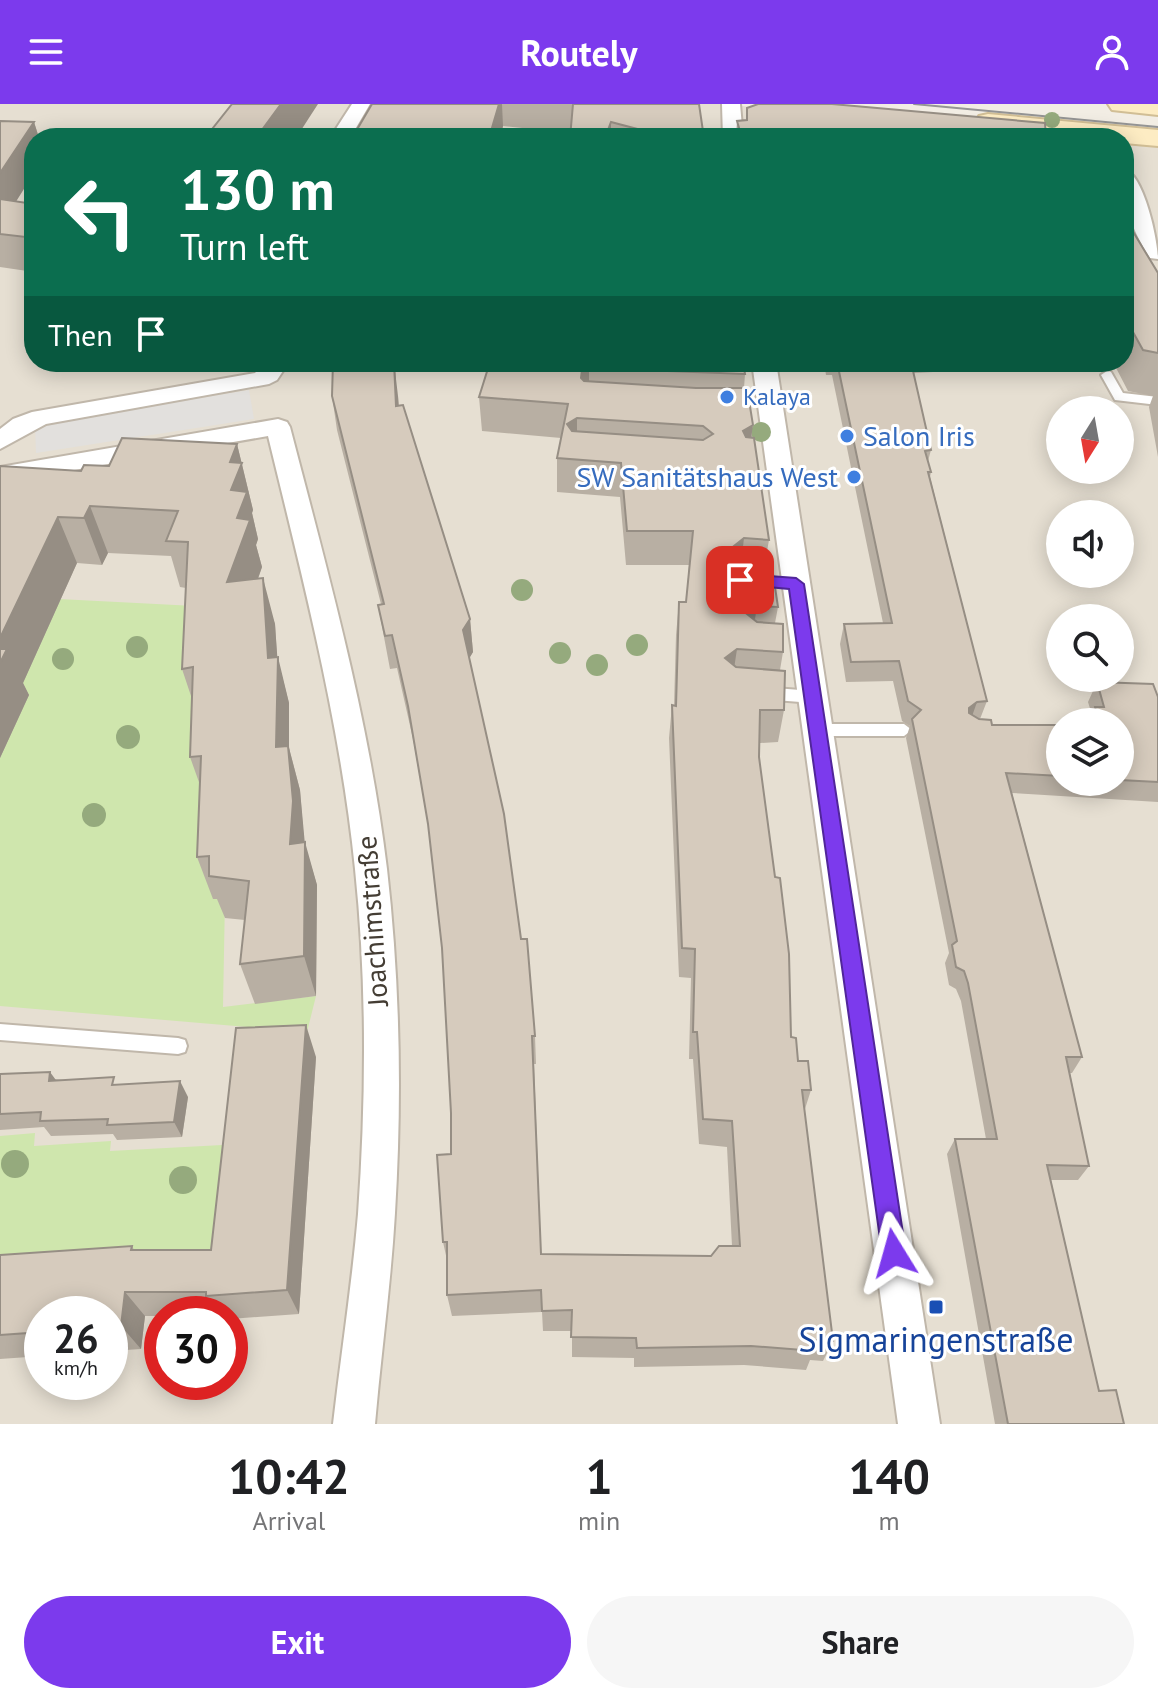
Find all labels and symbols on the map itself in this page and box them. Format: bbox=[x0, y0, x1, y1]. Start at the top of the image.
place label: Kalaya bbox=[743, 381, 811, 412]
marker: Kalaya bbox=[718, 388, 736, 406]
north arrow bbox=[1046, 396, 1134, 484]
place label: Salon Iris bbox=[863, 417, 975, 454]
marker: Salon Iris bbox=[838, 427, 856, 445]
place label: SW Sanitätshaus West bbox=[576, 458, 839, 495]
marker: SW Sanitätshaus West bbox=[845, 468, 863, 486]
pin bbox=[706, 546, 774, 614]
street label: Joachimstraße bbox=[347, 835, 396, 1008]
position arrow bbox=[852, 1211, 936, 1295]
speed limit sign: 30 bbox=[144, 1296, 248, 1400]
marker: Sigmaringenstraße bbox=[927, 1298, 945, 1316]
place label: Sigmaringenstraße bbox=[799, 1317, 1073, 1361]

